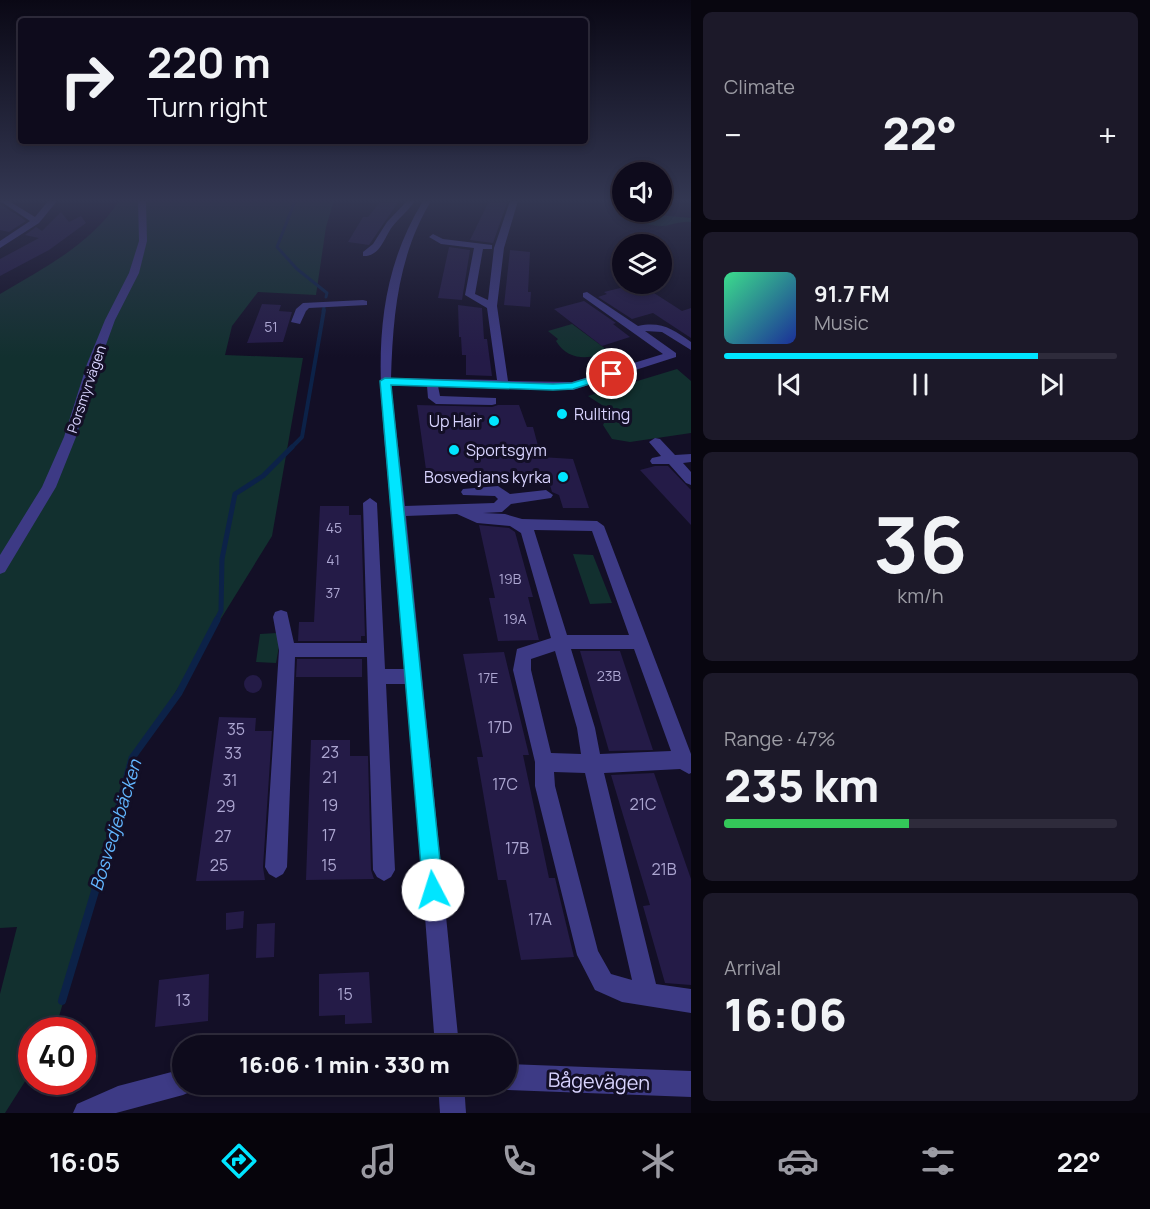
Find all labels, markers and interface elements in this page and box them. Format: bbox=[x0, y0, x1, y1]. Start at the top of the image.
text: 220 m bbox=[147, 33, 271, 91]
icon: right bbox=[48, 42, 126, 120]
text: Climate bbox=[724, 73, 795, 100]
text: Turn right bbox=[147, 88, 268, 125]
text: 22° bbox=[883, 102, 957, 164]
text: − bbox=[724, 112, 742, 157]
text: + bbox=[1098, 112, 1117, 157]
map controls bbox=[612, 162, 672, 294]
button: sound bbox=[612, 162, 672, 222]
button: layers bbox=[612, 234, 672, 294]
text: 91.7 FM bbox=[814, 279, 890, 309]
text: Music bbox=[814, 309, 869, 336]
house number: 51 bbox=[264, 317, 278, 336]
street label: Porsmyrvägen bbox=[62, 342, 110, 436]
pin bbox=[586, 348, 637, 399]
icon: arrive bbox=[595, 357, 628, 390]
icon: previous bbox=[773, 368, 806, 401]
icon: pause bbox=[904, 368, 937, 401]
icon: next bbox=[1035, 368, 1068, 401]
place label: Rullting bbox=[574, 403, 630, 425]
marker: Rullting bbox=[555, 407, 569, 421]
place label: Up Hair bbox=[429, 410, 482, 432]
marker: Up Hair bbox=[487, 414, 501, 428]
place label: Sportsgym bbox=[466, 439, 547, 461]
marker: Sportsgym bbox=[447, 443, 461, 457]
place label: Bosvedjans kyrka bbox=[424, 466, 551, 488]
marker: Bosvedjans kyrka bbox=[556, 470, 570, 484]
text: 36 bbox=[874, 490, 967, 596]
house number: 45 bbox=[326, 518, 342, 537]
house number: 41 bbox=[326, 550, 340, 569]
house number: 19B bbox=[499, 569, 522, 588]
text: km/h bbox=[897, 582, 944, 609]
house number: 37 bbox=[326, 583, 340, 602]
house number: 19A bbox=[503, 609, 527, 628]
house number: 23B bbox=[597, 666, 622, 685]
house number: 17E bbox=[478, 668, 498, 687]
house number: 17D bbox=[487, 716, 513, 738]
house number: 35 bbox=[227, 718, 245, 740]
text: Range · 47% bbox=[724, 725, 836, 752]
house number: 23 bbox=[321, 741, 339, 763]
house number: 33 bbox=[224, 742, 242, 764]
text: 235 km bbox=[724, 754, 879, 816]
water label: Bosvedjebäcken bbox=[84, 755, 147, 894]
house number: 21 bbox=[322, 766, 338, 788]
house number: 31 bbox=[222, 769, 238, 791]
house number: 17C bbox=[492, 773, 518, 795]
house number: 21C bbox=[630, 793, 656, 815]
house number: 19 bbox=[322, 794, 338, 816]
house number: 29 bbox=[216, 795, 236, 817]
house number: 17 bbox=[322, 824, 336, 846]
house number: 27 bbox=[214, 825, 232, 847]
house number: 17B bbox=[505, 837, 529, 859]
house number: 25 bbox=[210, 854, 228, 876]
house number: 15 bbox=[321, 854, 337, 876]
position arrow bbox=[401, 858, 465, 922]
house number: 21B bbox=[651, 858, 677, 880]
house number: 17A bbox=[528, 908, 552, 930]
text: Arrival bbox=[724, 954, 781, 981]
house number: 15 bbox=[337, 983, 353, 1005]
text: 16:06 bbox=[724, 983, 847, 1045]
house number: 13 bbox=[175, 989, 191, 1011]
speed limit sign: 40 bbox=[18, 1017, 96, 1095]
text: 16:06 · 1 min · 330 m bbox=[239, 1050, 450, 1080]
street label: Bågevägen bbox=[547, 1066, 651, 1096]
icon: directions bbox=[218, 1140, 260, 1182]
icon: music bbox=[358, 1140, 400, 1182]
icon: phone bbox=[498, 1140, 540, 1182]
icon: climate bbox=[637, 1140, 679, 1182]
icon: car bbox=[777, 1140, 819, 1182]
icon: filters bbox=[917, 1140, 959, 1182]
text: 16:05 bbox=[49, 1143, 120, 1180]
text: 22° bbox=[1057, 1143, 1101, 1180]

